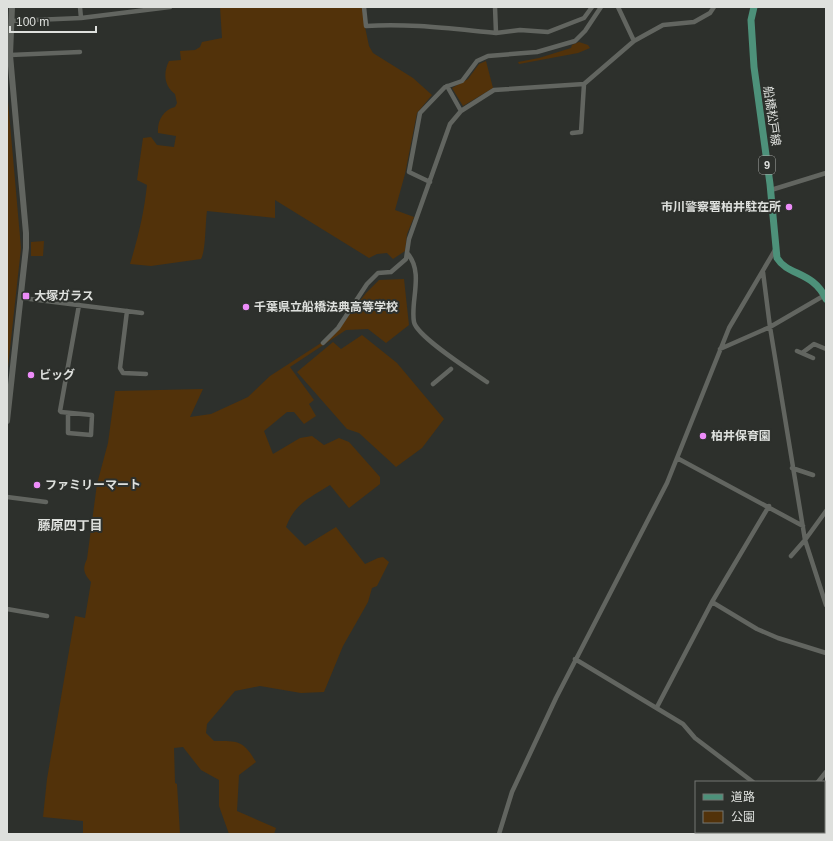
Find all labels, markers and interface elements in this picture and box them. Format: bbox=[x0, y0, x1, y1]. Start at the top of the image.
scale bar bbox=[10, 8, 96, 34]
text: 100 m bbox=[16, 15, 49, 29]
street label: 船橋松戸線 bbox=[761, 85, 783, 147]
road number: 9 bbox=[759, 156, 775, 174]
place label: 市川警察署柏井駐在所 bbox=[661, 200, 781, 214]
marker: 市川警察署柏井駐在所 bbox=[784, 202, 794, 212]
place label: 大塚ガラス bbox=[34, 289, 94, 303]
marker: 大塚ガラス bbox=[21, 291, 31, 301]
place label: 千葉県立船橋法典高等学校 bbox=[254, 300, 398, 314]
marker: 千葉県立船橋法典高等学校 bbox=[241, 302, 251, 312]
place label: ビッグ bbox=[39, 368, 75, 382]
marker: ビッグ bbox=[26, 370, 36, 380]
place label: 柏井保育園 bbox=[711, 429, 771, 443]
marker: 柏井保育園 bbox=[698, 431, 708, 441]
place label: ファミリーマート bbox=[45, 478, 141, 492]
marker: ファミリーマート bbox=[32, 480, 42, 490]
district label: 藤原四丁目 bbox=[37, 518, 103, 533]
legend bbox=[695, 781, 825, 833]
text: 道路 bbox=[731, 790, 755, 804]
text: 公園 bbox=[731, 810, 755, 824]

